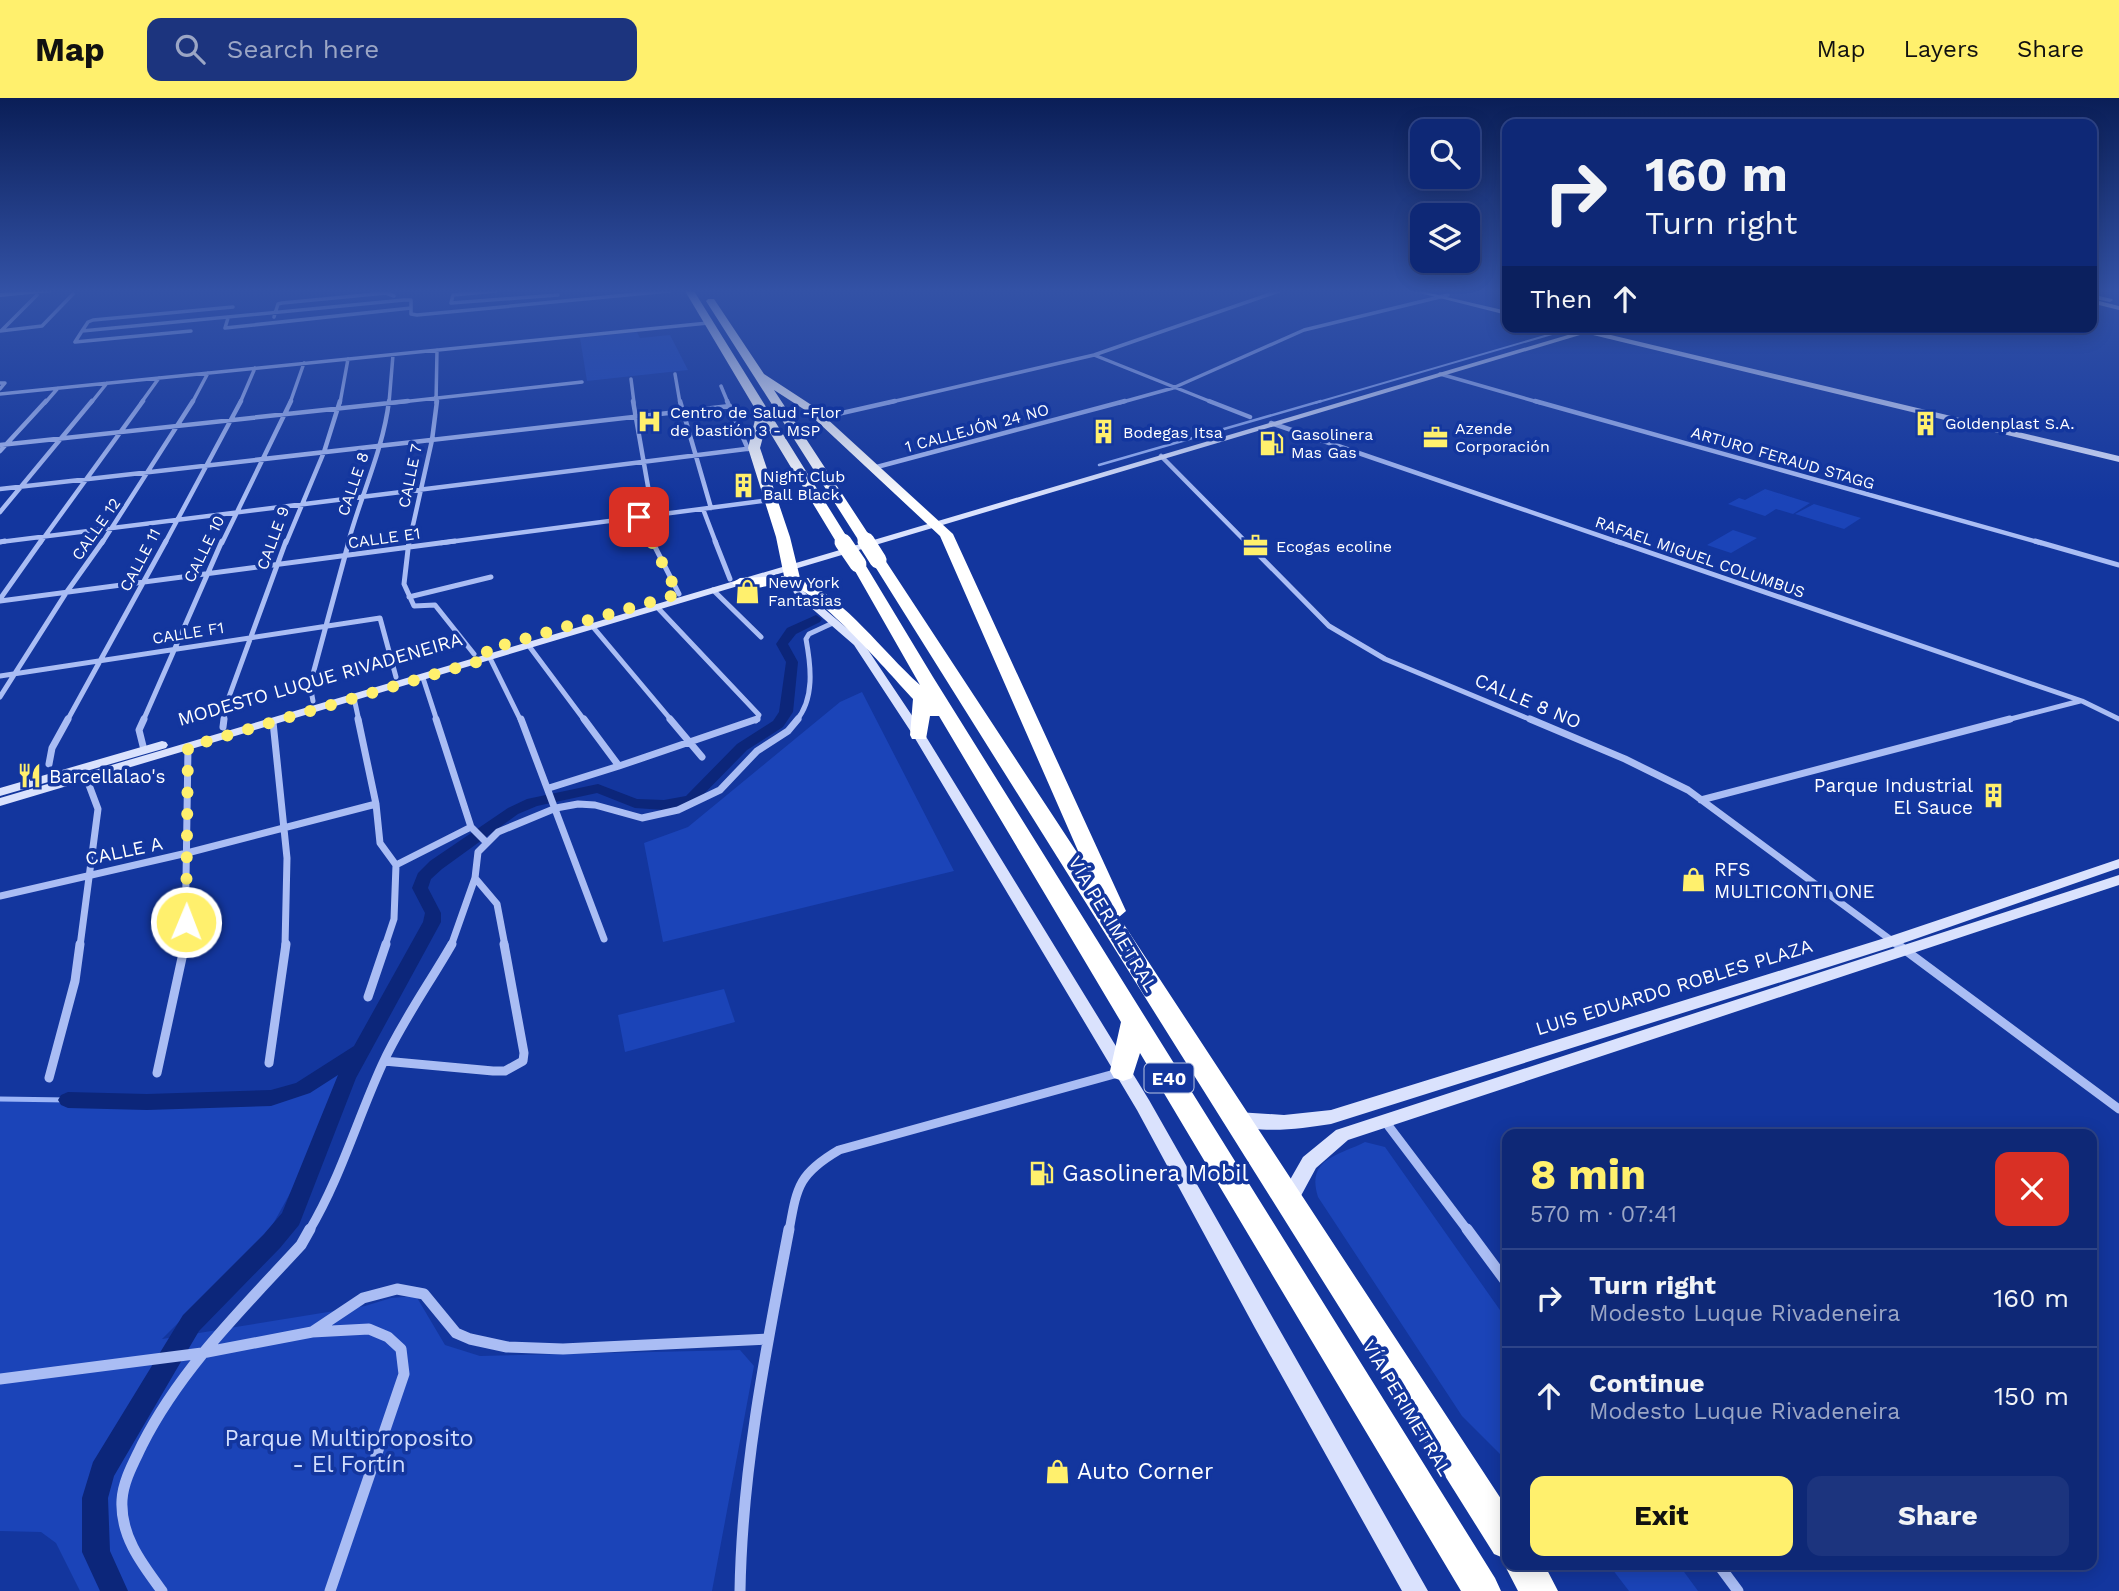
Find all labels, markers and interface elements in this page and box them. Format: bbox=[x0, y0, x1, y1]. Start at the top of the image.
search box bbox=[147, 18, 637, 81]
text: Map bbox=[35, 30, 105, 69]
icon: search bbox=[171, 30, 209, 68]
text: Search here bbox=[227, 34, 379, 64]
text: Map bbox=[1817, 35, 1865, 63]
text: Layers bbox=[1903, 35, 1979, 63]
text: Share bbox=[2017, 35, 2084, 63]
map controls bbox=[1410, 119, 1480, 273]
button: search bbox=[1410, 119, 1480, 189]
text: 160 m bbox=[1645, 145, 1788, 203]
icon: right bbox=[1530, 147, 1621, 238]
button: layers bbox=[1410, 203, 1480, 273]
text: Turn right bbox=[1645, 204, 1797, 242]
icon: ahead bbox=[1606, 280, 1644, 318]
text: Then bbox=[1530, 284, 1592, 314]
street label: 1 CALLEJÓN 24 NO bbox=[903, 400, 1051, 456]
place label: Centro de Salud -Flor de bastión 3 - MSP bbox=[670, 403, 842, 440]
hospital icon: Centro de Salud -Flor de bastión 3 - MSP bbox=[636, 407, 664, 435]
building icon: Goldenplast S.A. bbox=[1911, 409, 1939, 437]
place label: Goldenplast S.A. bbox=[1945, 414, 2074, 433]
building icon: Bodegas Itsa bbox=[1089, 418, 1117, 446]
place label: Azende Corporación bbox=[1455, 419, 1550, 456]
place label: Bodegas Itsa bbox=[1123, 423, 1223, 442]
office icon: Azende Corporación bbox=[1421, 423, 1449, 451]
street label: ARTURO FERAUD STAGG bbox=[1689, 423, 1877, 493]
place label: Gasolinera Mas Gas bbox=[1291, 425, 1373, 462]
fuel station icon: Gasolinera Mas Gas bbox=[1257, 429, 1285, 457]
street label: CALLE 7 bbox=[394, 442, 426, 510]
street label: CALLE 8 bbox=[333, 450, 373, 518]
place label: Night Club Ball Black bbox=[763, 467, 845, 504]
building icon: Night Club Ball Black bbox=[729, 471, 757, 499]
pin bbox=[609, 487, 669, 547]
street label: CALLE 12 bbox=[68, 494, 124, 564]
icon: arrive bbox=[620, 498, 658, 536]
street label: CALLE 9 bbox=[253, 504, 293, 572]
street label: CALLE 10 bbox=[180, 512, 228, 586]
street label: RAFAEL MIGUEL COLUMBUS bbox=[1593, 512, 1807, 602]
street label: CALLE E1 bbox=[347, 524, 421, 552]
street label: CALLE 11 bbox=[116, 525, 164, 595]
office icon: Ecogas ecoline bbox=[1242, 532, 1270, 560]
place label: Ecogas ecoline bbox=[1276, 537, 1392, 556]
place label: New York Fantasias bbox=[768, 573, 842, 610]
shop icon: New York Fantasias bbox=[734, 577, 762, 605]
street label: CALLE F1 bbox=[151, 618, 225, 648]
street label: MODESTO LUQUE RIVADENEIRA bbox=[175, 627, 465, 731]
street label: CALLE 8 NO bbox=[1471, 668, 1585, 734]
restaurant icon: Barcellalao's bbox=[15, 762, 43, 790]
place label: Barcellalao's bbox=[49, 765, 165, 788]
place label: Parque Industrial El Sauce bbox=[1814, 774, 1973, 819]
building icon: Parque Industrial El Sauce bbox=[1979, 782, 2007, 810]
street label: CALLE A bbox=[83, 831, 165, 870]
street label: VÍA PERIMETRAL bbox=[1063, 852, 1163, 996]
place label: RFS MULTICONTI ONE bbox=[1714, 858, 1875, 903]
shop icon: RFS MULTICONTI ONE bbox=[1680, 866, 1708, 894]
position arrow bbox=[149, 885, 223, 959]
street label: LUIS EDUARDO ROBLES PLAZA bbox=[1533, 934, 1816, 1040]
road number: E40 bbox=[1144, 1063, 1194, 1093]
text: 8 min bbox=[1530, 1150, 1646, 1199]
button: close bbox=[1995, 1152, 2069, 1226]
fuel station icon: Gasolinera Mobil bbox=[1028, 1159, 1056, 1187]
place label: Gasolinera Mobil bbox=[1062, 1160, 1248, 1187]
text: 570 m · 07:41 bbox=[1530, 1201, 1677, 1228]
text: Turn right bbox=[1589, 1270, 1716, 1300]
icon: right bbox=[1530, 1279, 1568, 1317]
text: 160 m bbox=[1993, 1283, 2069, 1313]
text: Modesto Luque Rivadeneira bbox=[1589, 1300, 1900, 1327]
street label: VÍA PERIMETRAL bbox=[1357, 1336, 1457, 1480]
text: Continue bbox=[1589, 1368, 1705, 1398]
icon: ahead bbox=[1530, 1377, 1568, 1415]
text: 150 m bbox=[1994, 1381, 2069, 1411]
text: Modesto Luque Rivadeneira bbox=[1589, 1398, 1900, 1425]
park label: Parque Multiproposito - El Fortín bbox=[225, 1425, 473, 1478]
shop icon: Auto Corner bbox=[1043, 1457, 1071, 1485]
place label: Auto Corner bbox=[1077, 1458, 1213, 1485]
button: Exit bbox=[1530, 1476, 1793, 1556]
button: Share bbox=[1807, 1476, 2069, 1556]

